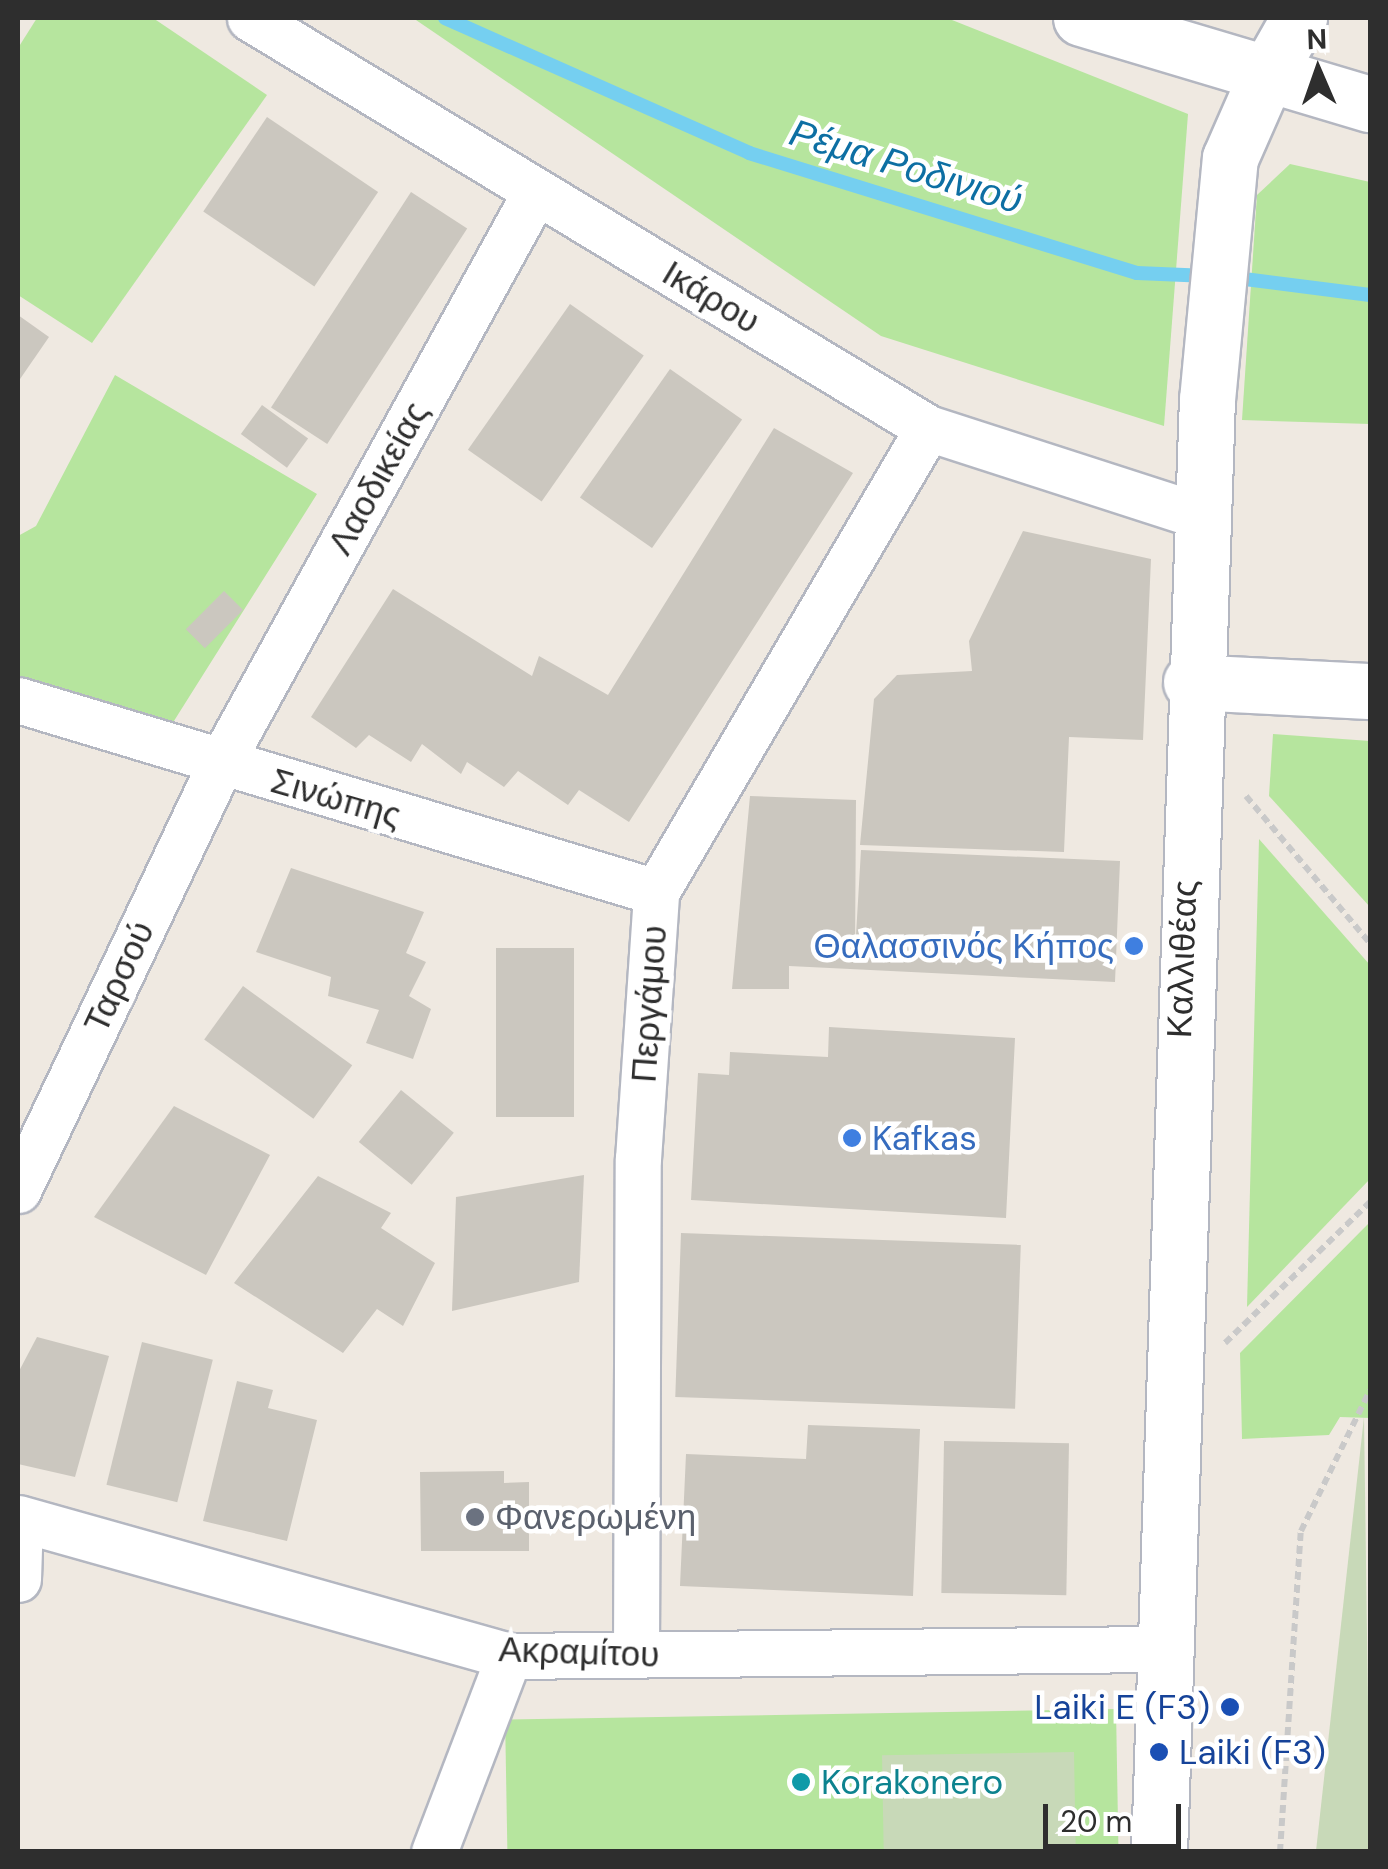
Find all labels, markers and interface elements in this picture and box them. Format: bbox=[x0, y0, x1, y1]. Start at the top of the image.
north arrow bbox=[1268, 20, 1368, 120]
text: N bbox=[1306, 21, 1328, 58]
water label: Ρέμα Ροδινιού bbox=[784, 110, 1028, 224]
street label: Ικάρου bbox=[655, 252, 767, 342]
street label: Λαοδικείας bbox=[319, 394, 437, 562]
street label: Σινώπης bbox=[266, 759, 406, 837]
street label: Καλλιθέας bbox=[1158, 879, 1206, 1039]
street label: Ταρσού bbox=[75, 915, 163, 1039]
street label: Περγάμου bbox=[623, 924, 675, 1084]
place label: Θαλασσινός Κήπος bbox=[813, 925, 1114, 967]
marker: Θαλασσινός Κήπος bbox=[1123, 935, 1145, 957]
place label: Kafkas bbox=[872, 1117, 977, 1159]
marker: Kafkas bbox=[841, 1127, 863, 1149]
place label: Φανερωμένη bbox=[495, 1496, 696, 1538]
marker: Φανερωμένη bbox=[464, 1506, 486, 1528]
street label: Ακραμίτου bbox=[498, 1628, 660, 1676]
place label: Laiki E (F3) bbox=[1034, 1686, 1210, 1728]
marker: Laiki E (F3) bbox=[1219, 1696, 1241, 1718]
place label: Laiki (F3) bbox=[1179, 1731, 1326, 1773]
marker: Laiki (F3) bbox=[1148, 1741, 1170, 1763]
place label: Korakonero bbox=[821, 1761, 1003, 1803]
marker: Korakonero bbox=[790, 1771, 812, 1793]
scale bar bbox=[1048, 1784, 1186, 1846]
text: 20 m bbox=[1060, 1802, 1132, 1841]

